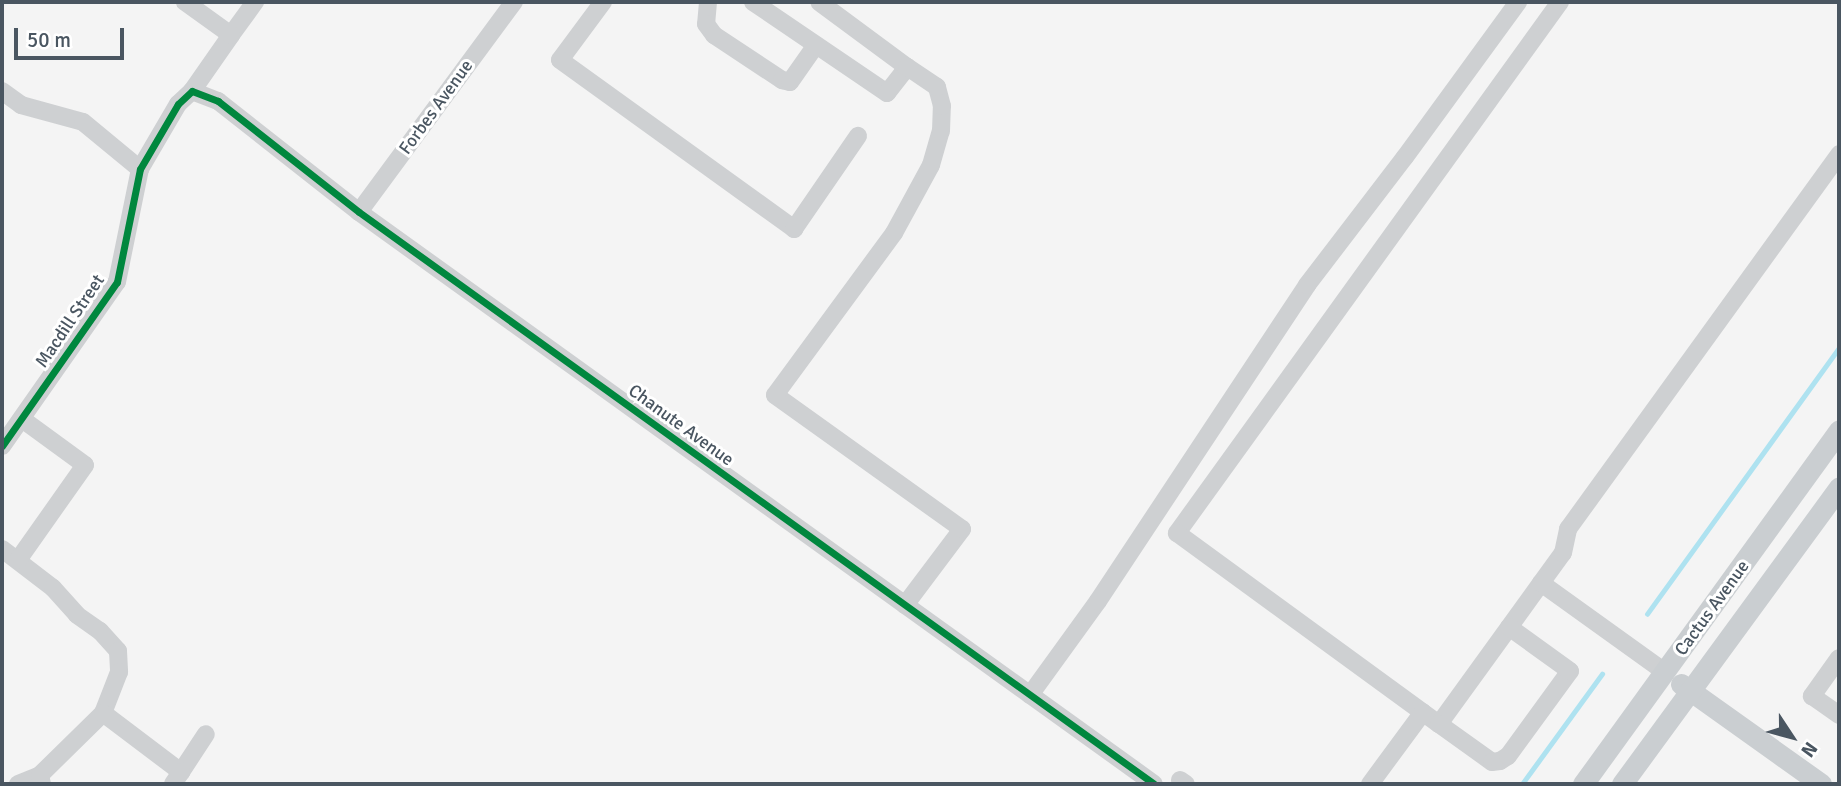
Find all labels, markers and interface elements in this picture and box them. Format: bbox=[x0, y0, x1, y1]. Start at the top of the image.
scale bar bbox=[18, 14, 128, 58]
text: 50 m bbox=[27, 27, 71, 53]
street label: Forbes Avenue bbox=[394, 56, 478, 158]
street label: Macdill Street bbox=[31, 270, 109, 372]
street label: Chanute Avenue bbox=[624, 380, 738, 470]
street label: Cactus Avenue bbox=[1670, 556, 1754, 660]
north arrow bbox=[1757, 702, 1827, 772]
text: N bbox=[1795, 737, 1823, 762]

